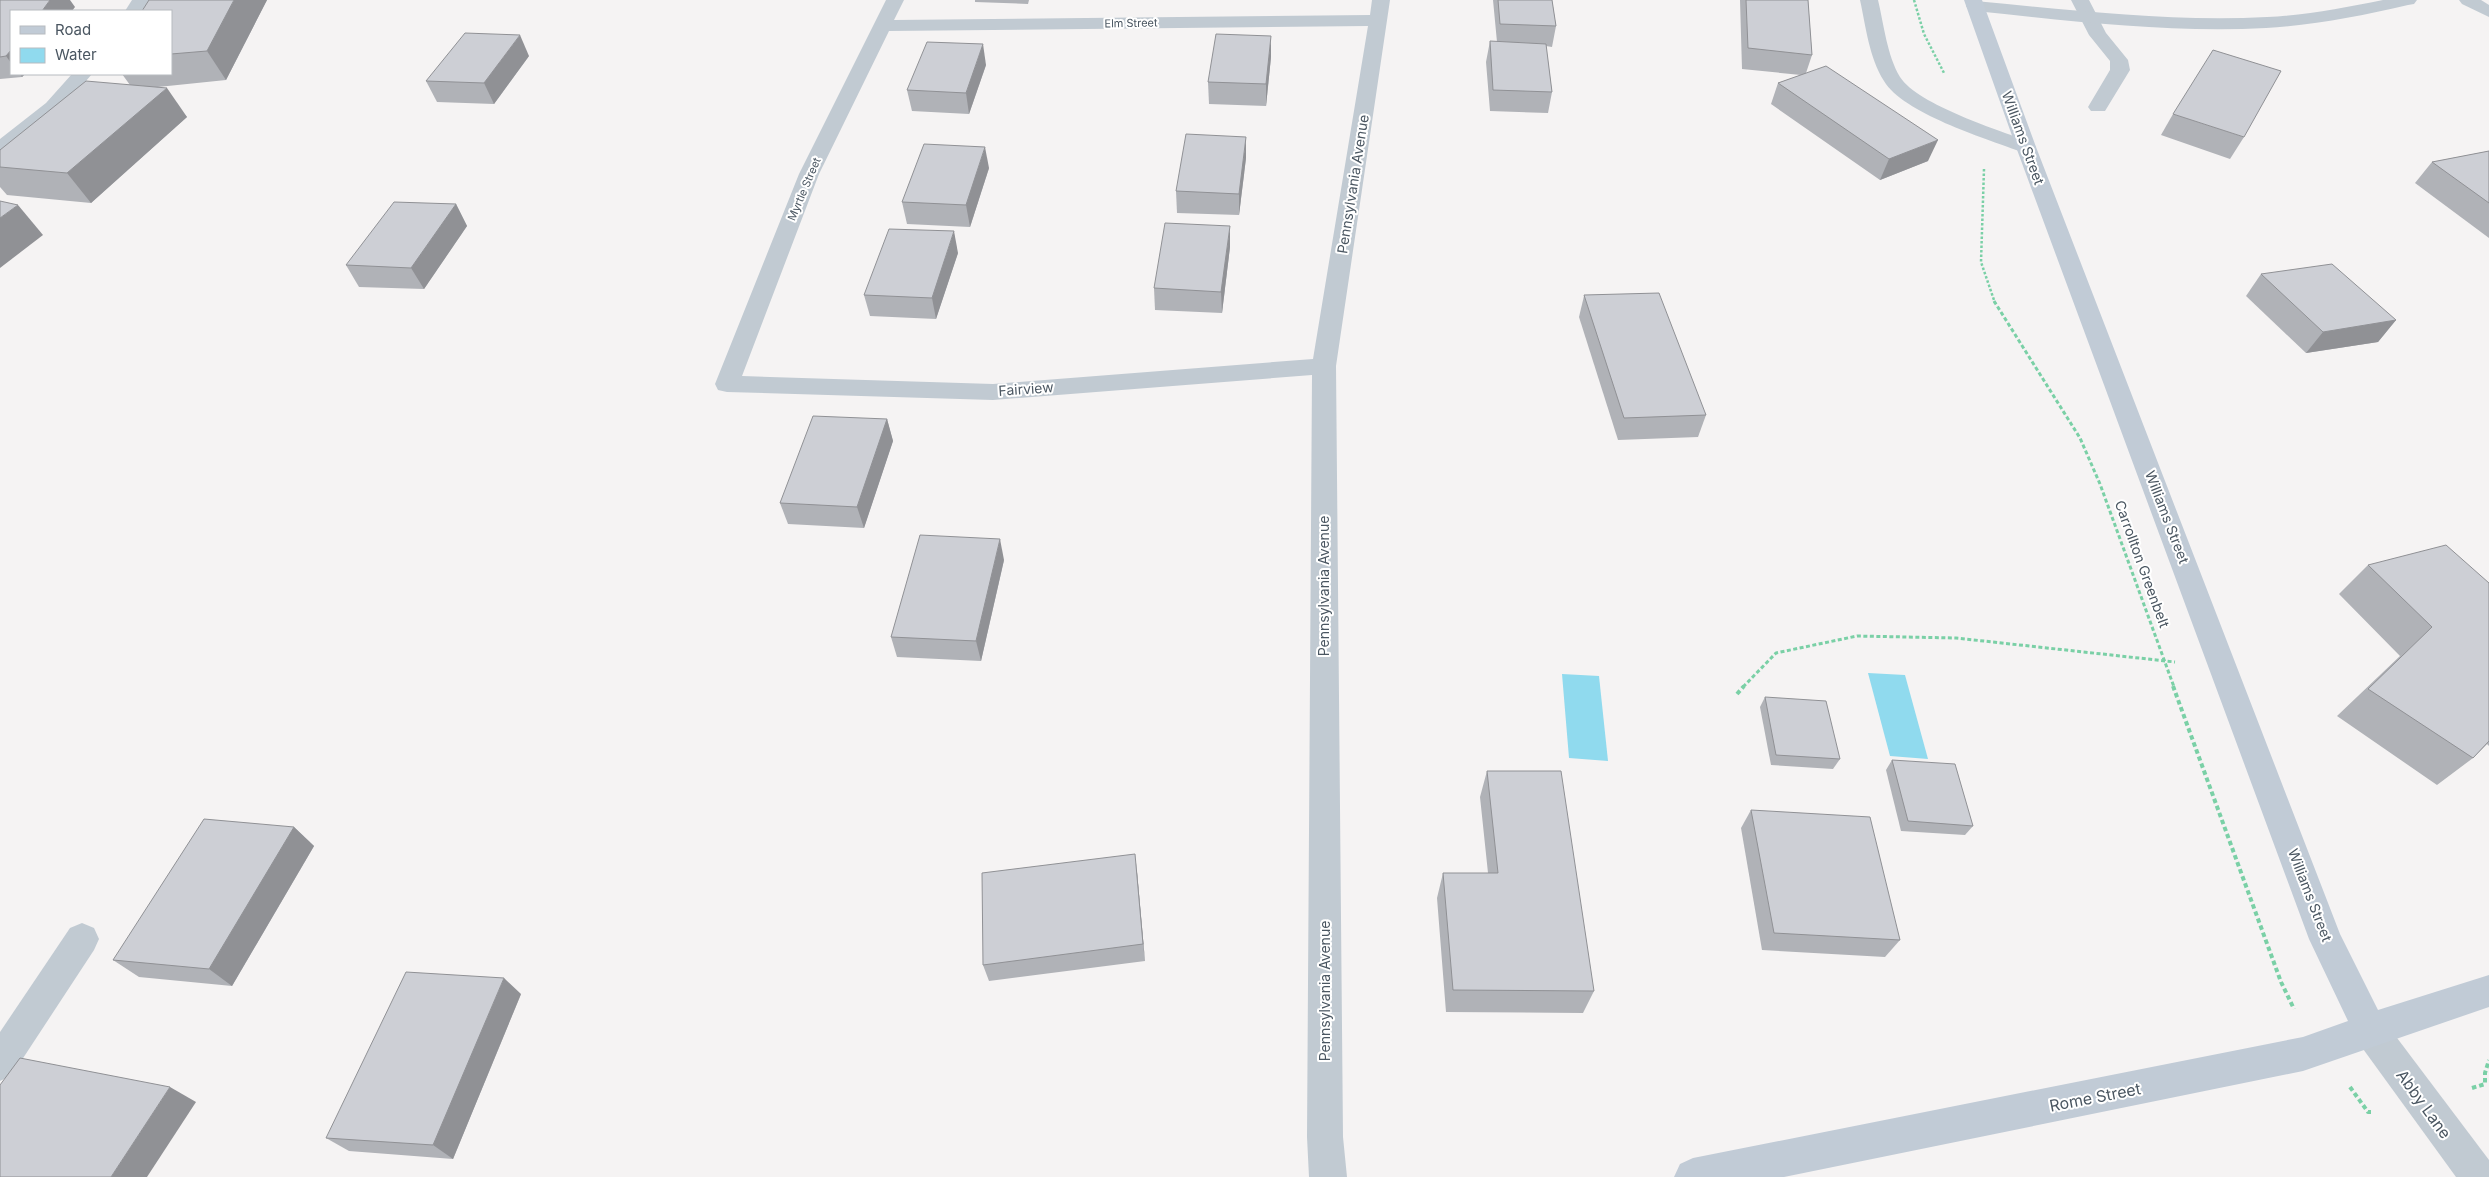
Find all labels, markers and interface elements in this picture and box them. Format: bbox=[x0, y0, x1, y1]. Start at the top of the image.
legend bbox=[10, 10, 172, 75]
street label: Elm Street bbox=[1104, 16, 1158, 30]
text: Road bbox=[55, 20, 91, 39]
text: Water bbox=[55, 45, 97, 64]
street label: Williams Street bbox=[1999, 89, 2048, 187]
street label: Pennsylvania Avenue bbox=[1333, 113, 1372, 255]
street label: Myrtle Street bbox=[784, 155, 824, 223]
street label: Fairview bbox=[998, 378, 1054, 399]
street label: Williams Street bbox=[2142, 468, 2193, 566]
street label: Carrollton Greenbelt bbox=[2112, 498, 2174, 630]
street label: Pennsylvania Avenue bbox=[1315, 516, 1332, 656]
street label: Williams Street bbox=[2285, 846, 2336, 944]
street label: Pennsylvania Avenue bbox=[1316, 921, 1333, 1061]
street label: Abby Lane bbox=[2392, 1066, 2456, 1142]
street label: Rome Street bbox=[2048, 1078, 2142, 1116]

